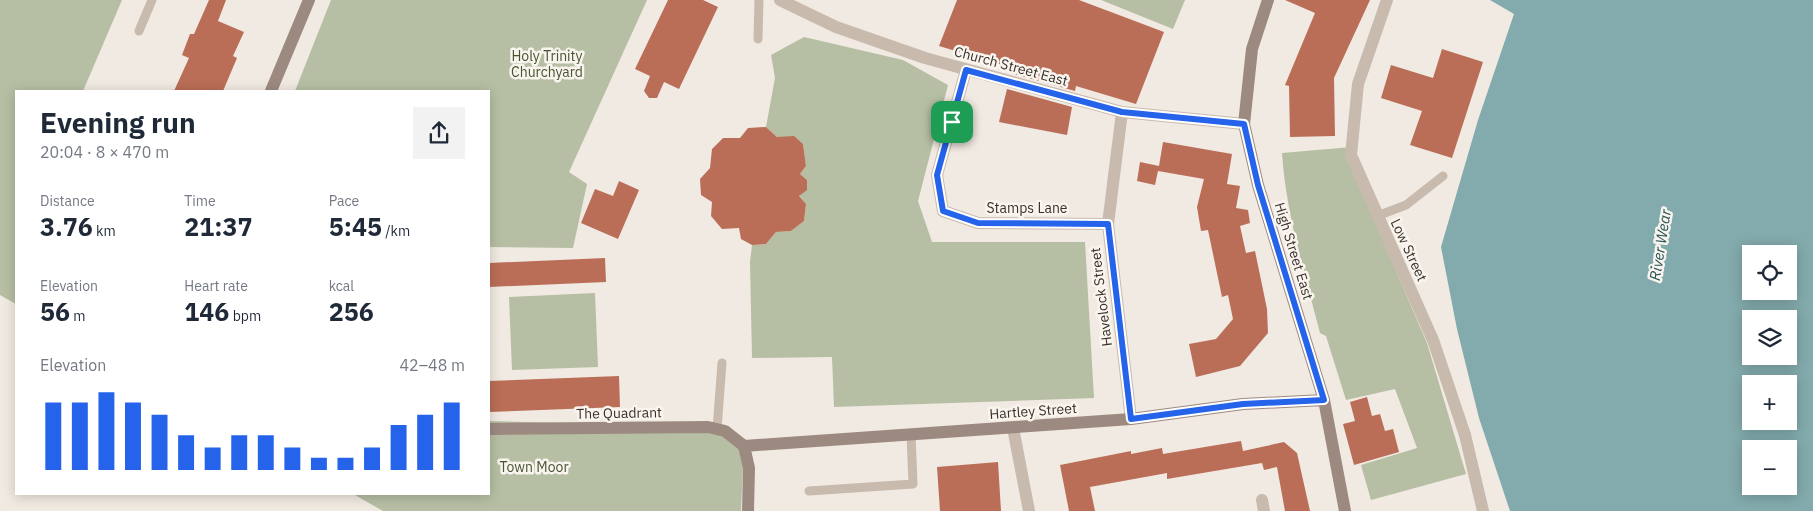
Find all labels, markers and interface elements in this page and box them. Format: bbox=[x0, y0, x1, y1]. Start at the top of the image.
street label: Church Street East bbox=[952, 42, 1070, 90]
park label: Holy Trinity Churchyard bbox=[511, 47, 583, 81]
pin bbox=[931, 101, 973, 143]
text: Evening run bbox=[40, 104, 196, 141]
button: share bbox=[413, 107, 465, 159]
icon: arrive bbox=[938, 108, 966, 136]
text: 20:04 · 8 × 470 m bbox=[40, 142, 169, 162]
text: Distance bbox=[40, 192, 95, 210]
text: Time bbox=[184, 192, 216, 210]
text: Pace bbox=[329, 192, 359, 210]
street label: Stamps Lane bbox=[986, 199, 1068, 217]
street label: High Street East bbox=[1271, 200, 1317, 302]
water label: River Wear bbox=[1645, 208, 1675, 282]
text: 3.76 bbox=[40, 210, 93, 243]
text: 21:37 bbox=[184, 210, 253, 243]
text: 5:45 bbox=[329, 210, 382, 243]
street label: Low Street bbox=[1387, 216, 1431, 284]
text: km bbox=[93, 222, 116, 240]
text: /km bbox=[382, 222, 410, 240]
map controls bbox=[1742, 245, 1797, 495]
button: locate bbox=[1742, 245, 1797, 300]
street label: Havelock Street bbox=[1086, 246, 1116, 347]
text: Elevation bbox=[40, 277, 98, 295]
text: Heart rate bbox=[184, 277, 248, 295]
text: kcal bbox=[329, 277, 354, 295]
text: 56 bbox=[40, 295, 70, 328]
text: 146 bbox=[184, 295, 229, 328]
text: 256 bbox=[329, 295, 374, 328]
text: m bbox=[70, 307, 86, 325]
text: bpm bbox=[229, 307, 261, 325]
button: layers bbox=[1742, 310, 1797, 365]
text: Elevation bbox=[40, 355, 106, 375]
text: 42–48 m bbox=[399, 355, 465, 375]
button: + bbox=[1742, 375, 1797, 430]
street label: Hartley Street bbox=[989, 399, 1077, 423]
street label: The Quadrant bbox=[576, 403, 662, 423]
button: − bbox=[1742, 440, 1797, 495]
park label: Town Moor bbox=[499, 458, 569, 476]

